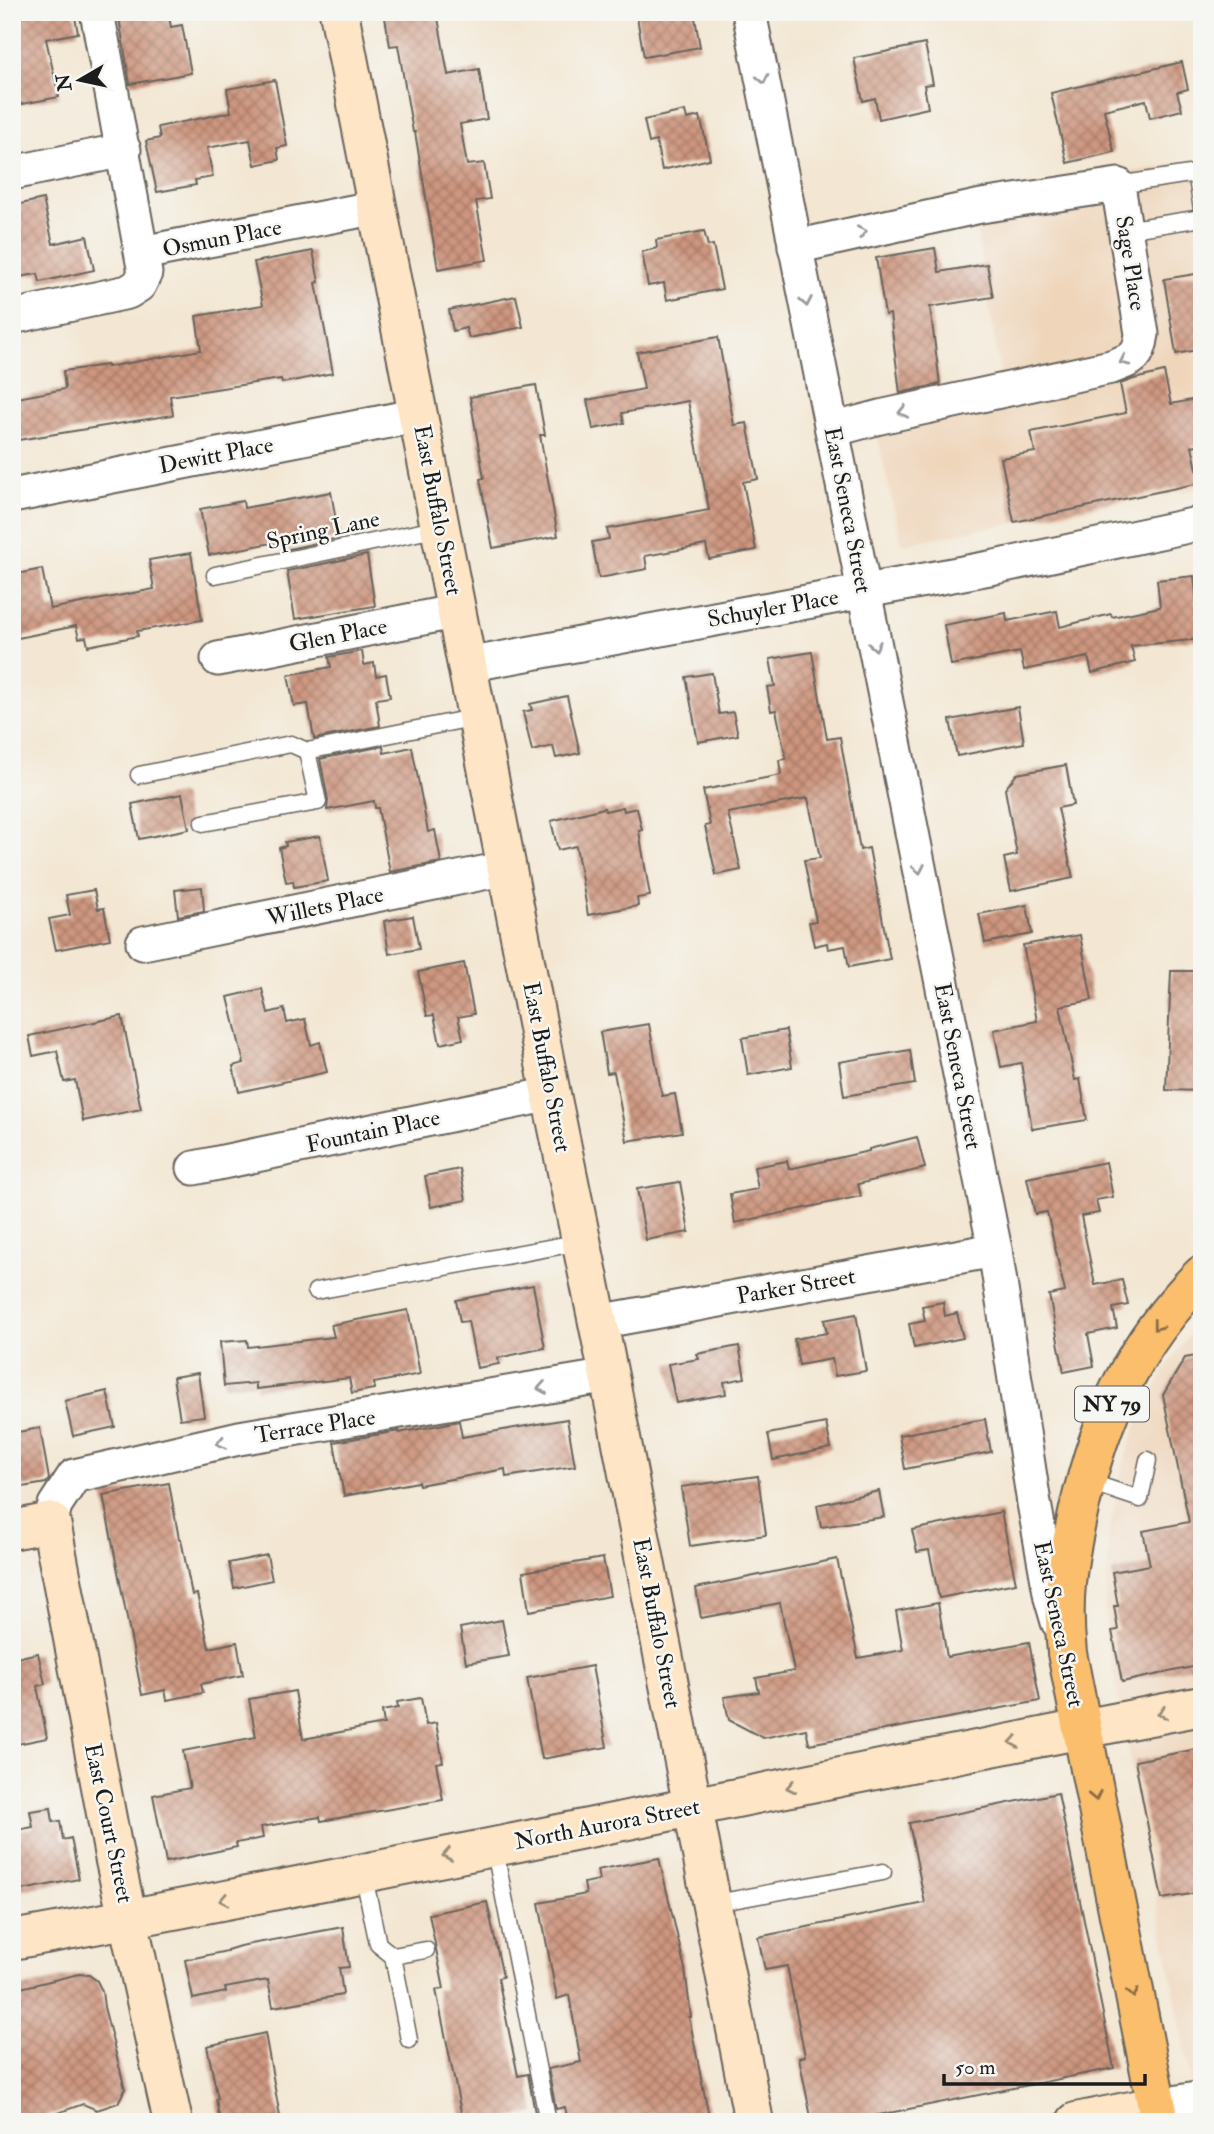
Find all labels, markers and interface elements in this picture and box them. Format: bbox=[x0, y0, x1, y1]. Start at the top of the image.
north arrow bbox=[46, 46, 116, 116]
text: N bbox=[51, 71, 78, 94]
one-way arrow bbox=[754, 73, 769, 85]
street label: Osmun Place bbox=[160, 212, 284, 264]
street label: Sage Place bbox=[1109, 213, 1153, 313]
one-way arrow bbox=[856, 226, 868, 240]
one-way arrow bbox=[798, 296, 813, 308]
one-way arrow bbox=[1119, 353, 1131, 367]
one-way arrow bbox=[897, 404, 909, 418]
street label: East Buffalo Street bbox=[407, 422, 469, 598]
street label: East Seneca Street bbox=[818, 424, 878, 596]
street label: Dewitt Place bbox=[156, 430, 276, 480]
street label: Spring Lane bbox=[264, 504, 383, 557]
street label: Schuyler Place bbox=[705, 582, 841, 634]
street label: Glen Place bbox=[287, 611, 390, 659]
one-way arrow bbox=[867, 640, 882, 652]
one-way arrow bbox=[911, 863, 926, 875]
street label: Willets Place bbox=[263, 879, 386, 933]
street label: East Buffalo Street bbox=[516, 979, 578, 1155]
street label: East Seneca Street bbox=[928, 980, 988, 1152]
street label: Fountain Place bbox=[303, 1103, 443, 1159]
street label: Parker Street bbox=[734, 1261, 858, 1311]
one-way arrow bbox=[1153, 1318, 1165, 1331]
one-way arrow bbox=[536, 1380, 548, 1395]
road number: NY 79 bbox=[1075, 1386, 1149, 1422]
street label: Terrace Place bbox=[253, 1402, 378, 1450]
one-way arrow bbox=[215, 1434, 227, 1449]
street label: East Buffalo Street bbox=[626, 1535, 688, 1711]
street label: East Seneca Street bbox=[1027, 1538, 1091, 1710]
one-way arrow bbox=[1156, 1705, 1168, 1720]
one-way arrow bbox=[1008, 1734, 1020, 1749]
street label: East Court Street bbox=[78, 1741, 140, 1905]
one-way arrow bbox=[785, 1778, 797, 1793]
one-way arrow bbox=[1086, 1790, 1101, 1802]
street label: North Aurora Street bbox=[512, 1792, 702, 1856]
one-way arrow bbox=[441, 1847, 453, 1862]
one-way arrow bbox=[218, 1892, 230, 1907]
one-way arrow bbox=[1125, 1987, 1140, 1999]
scale bar bbox=[944, 2043, 1146, 2087]
text: 50 m bbox=[955, 2054, 996, 2081]

